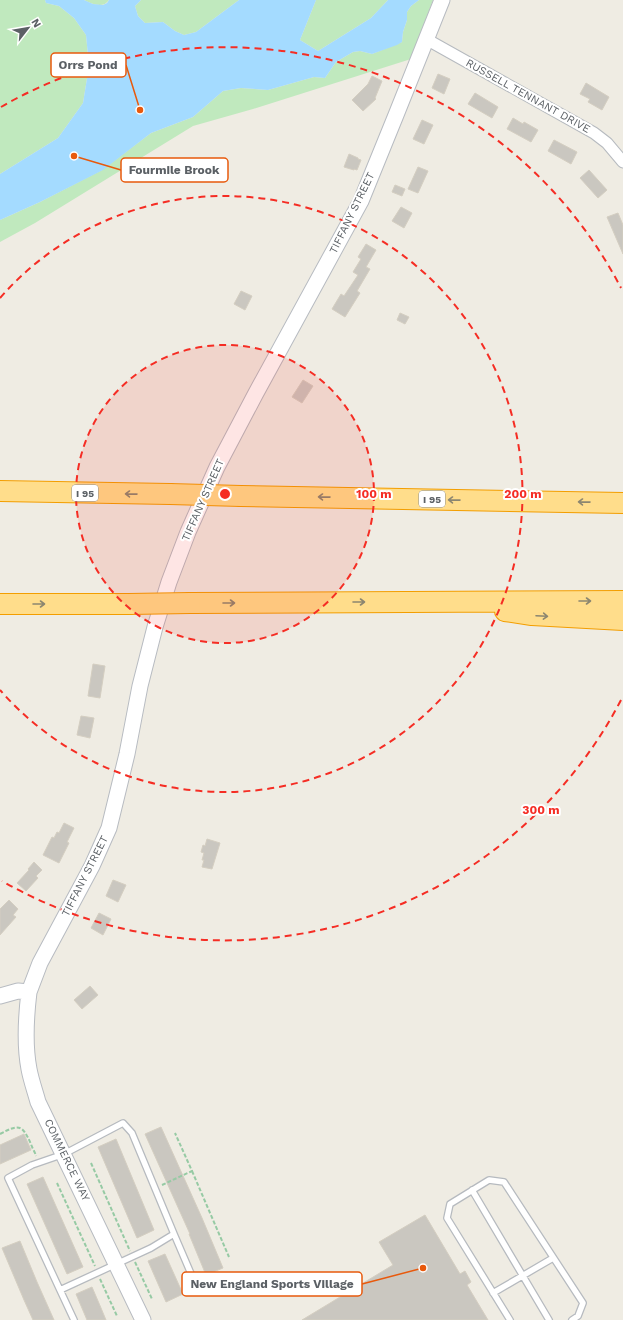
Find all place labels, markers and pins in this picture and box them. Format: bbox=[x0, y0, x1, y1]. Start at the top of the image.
callout: Orrs Pond bbox=[51, 53, 126, 77]
callout: Fourmile Brook bbox=[121, 158, 228, 182]
centre of rings bbox=[218, 487, 232, 501]
callout: New England Sports Village bbox=[182, 1272, 362, 1296]

